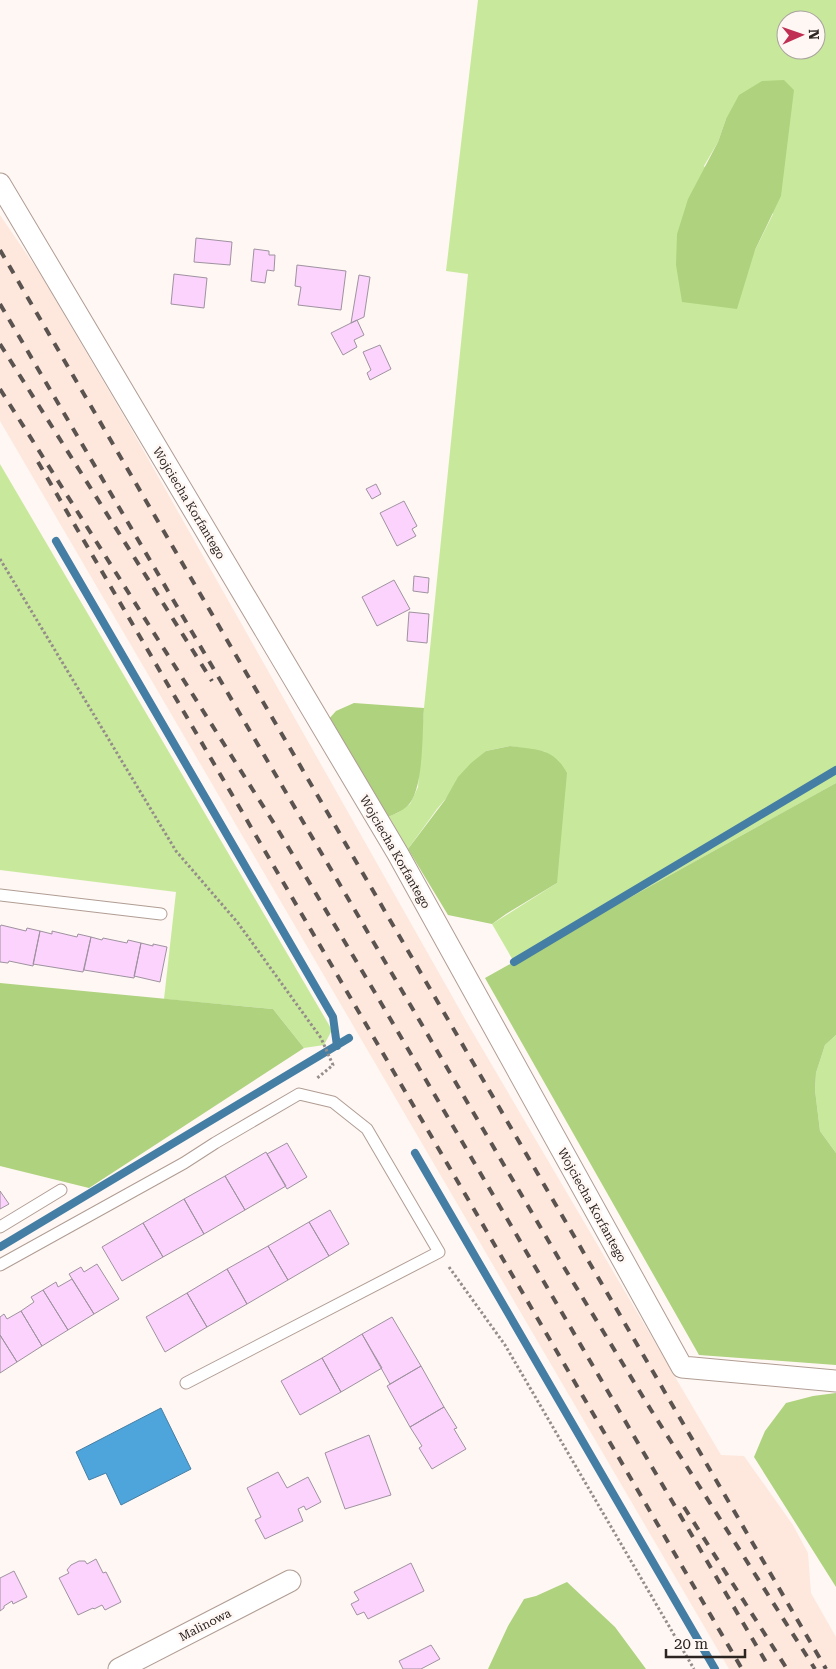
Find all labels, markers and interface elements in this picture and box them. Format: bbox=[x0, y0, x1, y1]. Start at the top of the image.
north arrow bbox=[776, 10, 826, 60]
text: N bbox=[806, 29, 822, 40]
street label: Wojciecha Korfantego bbox=[150, 444, 228, 562]
street label: Wojciecha Korfantego bbox=[357, 793, 433, 911]
street label: Wojciecha Korfantego bbox=[555, 1146, 629, 1264]
street label: Malinowa bbox=[177, 1606, 234, 1644]
scale bar bbox=[666, 1626, 745, 1658]
text: 20 m bbox=[674, 1635, 709, 1653]

